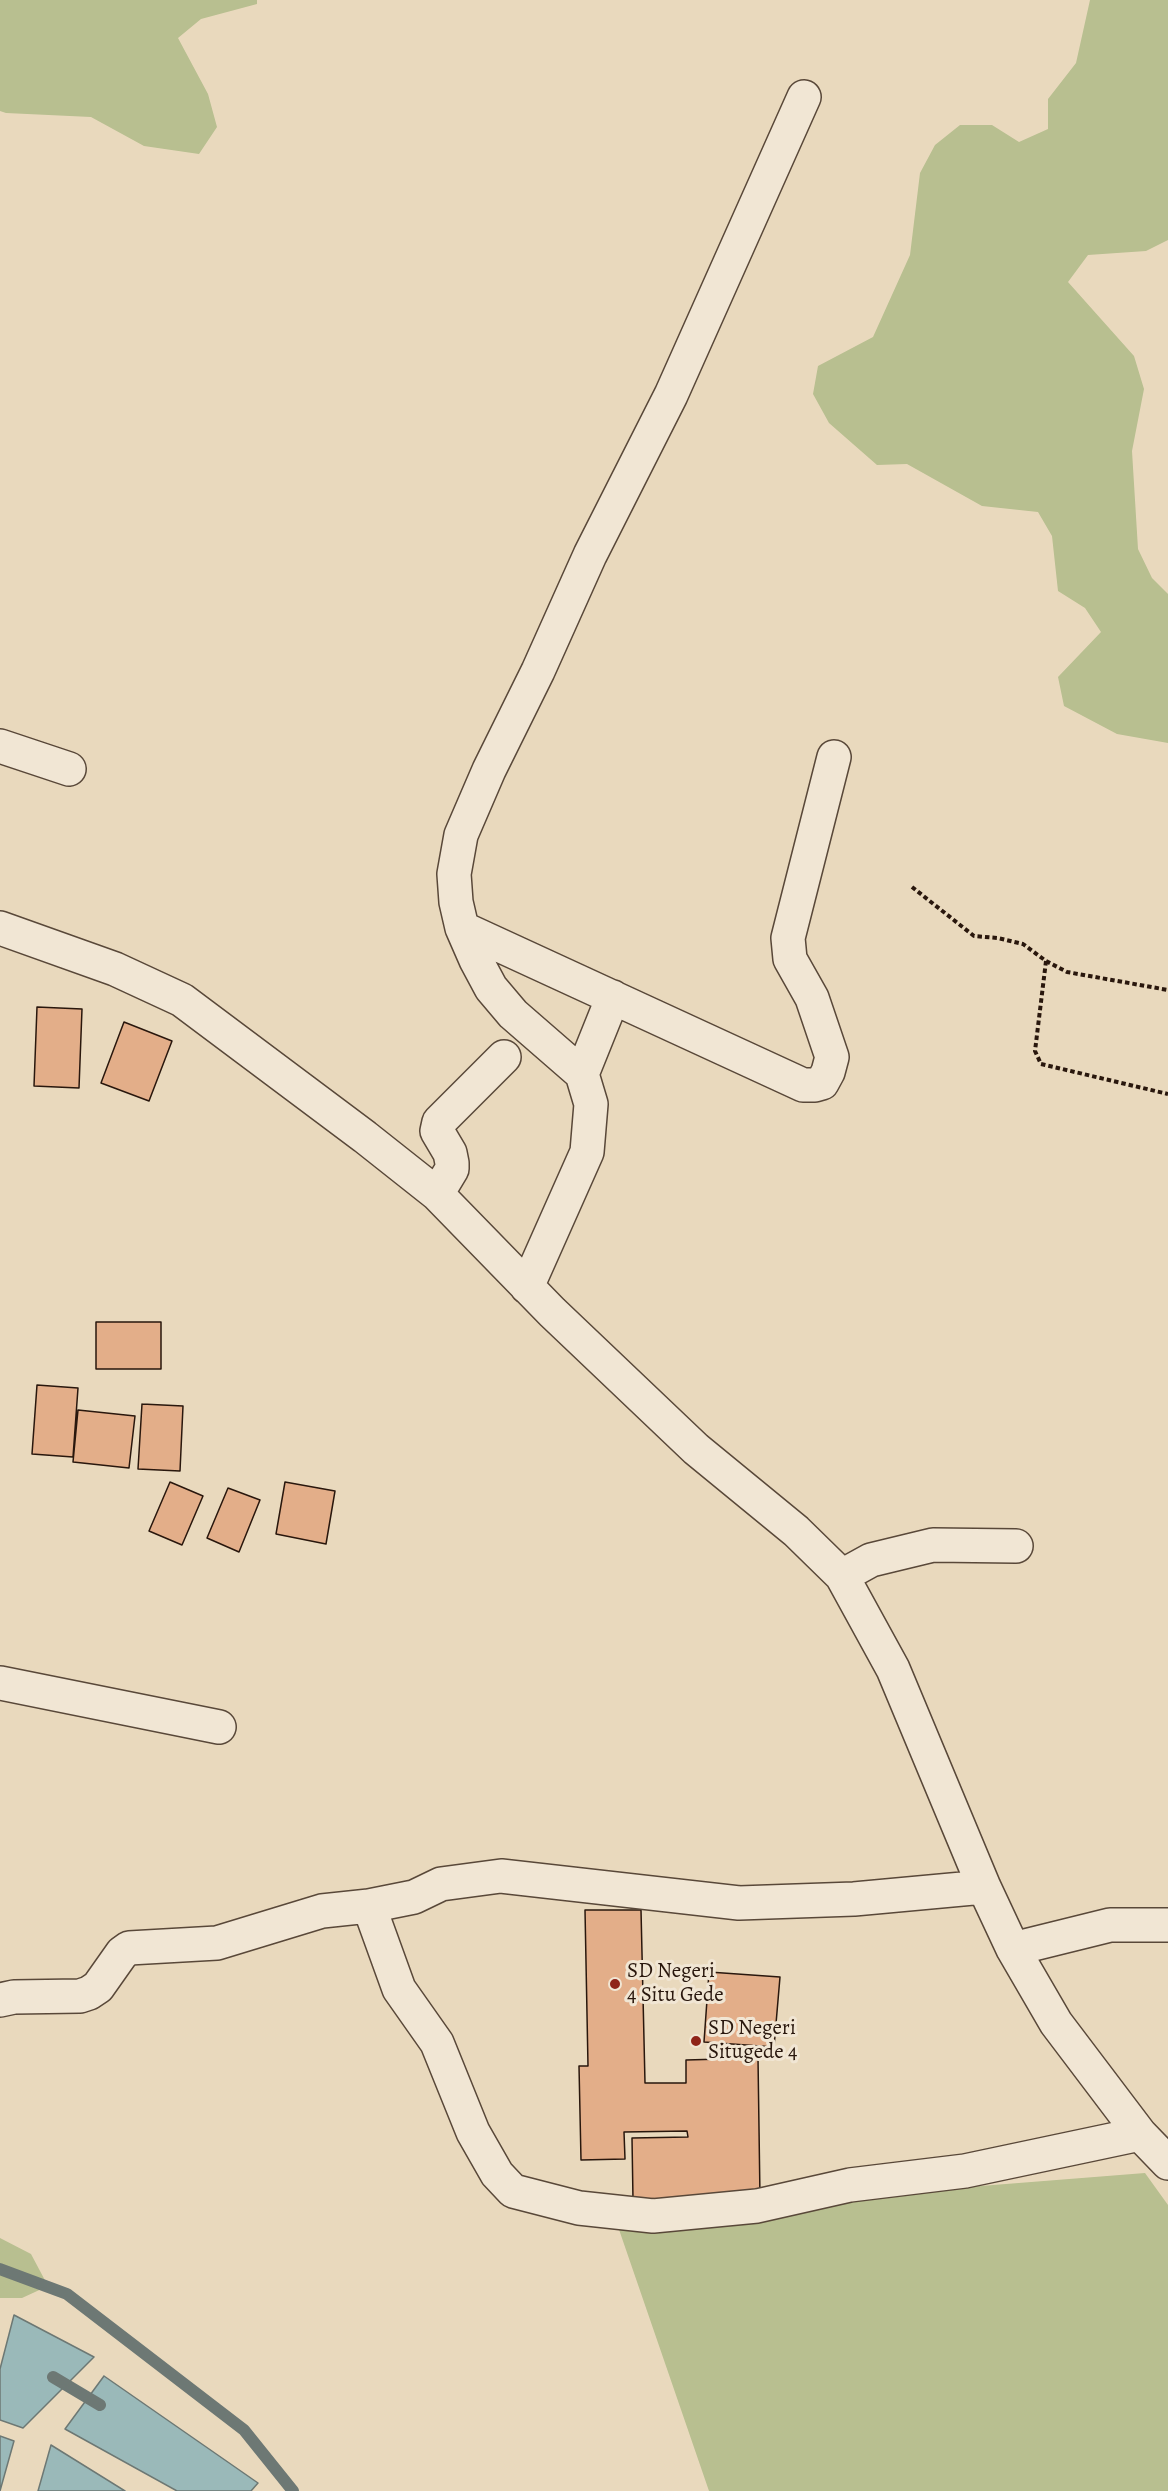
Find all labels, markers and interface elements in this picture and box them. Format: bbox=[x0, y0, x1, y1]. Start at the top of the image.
place label: SD Negeri 4 Situ Gede bbox=[627, 1959, 724, 2009]
marker: SD Negeri 4 Situ Gede bbox=[608, 1977, 622, 1991]
place label: SD Negeri Situgede 4 bbox=[708, 2016, 797, 2066]
marker: SD Negeri Situgede 4 bbox=[689, 2034, 703, 2048]

